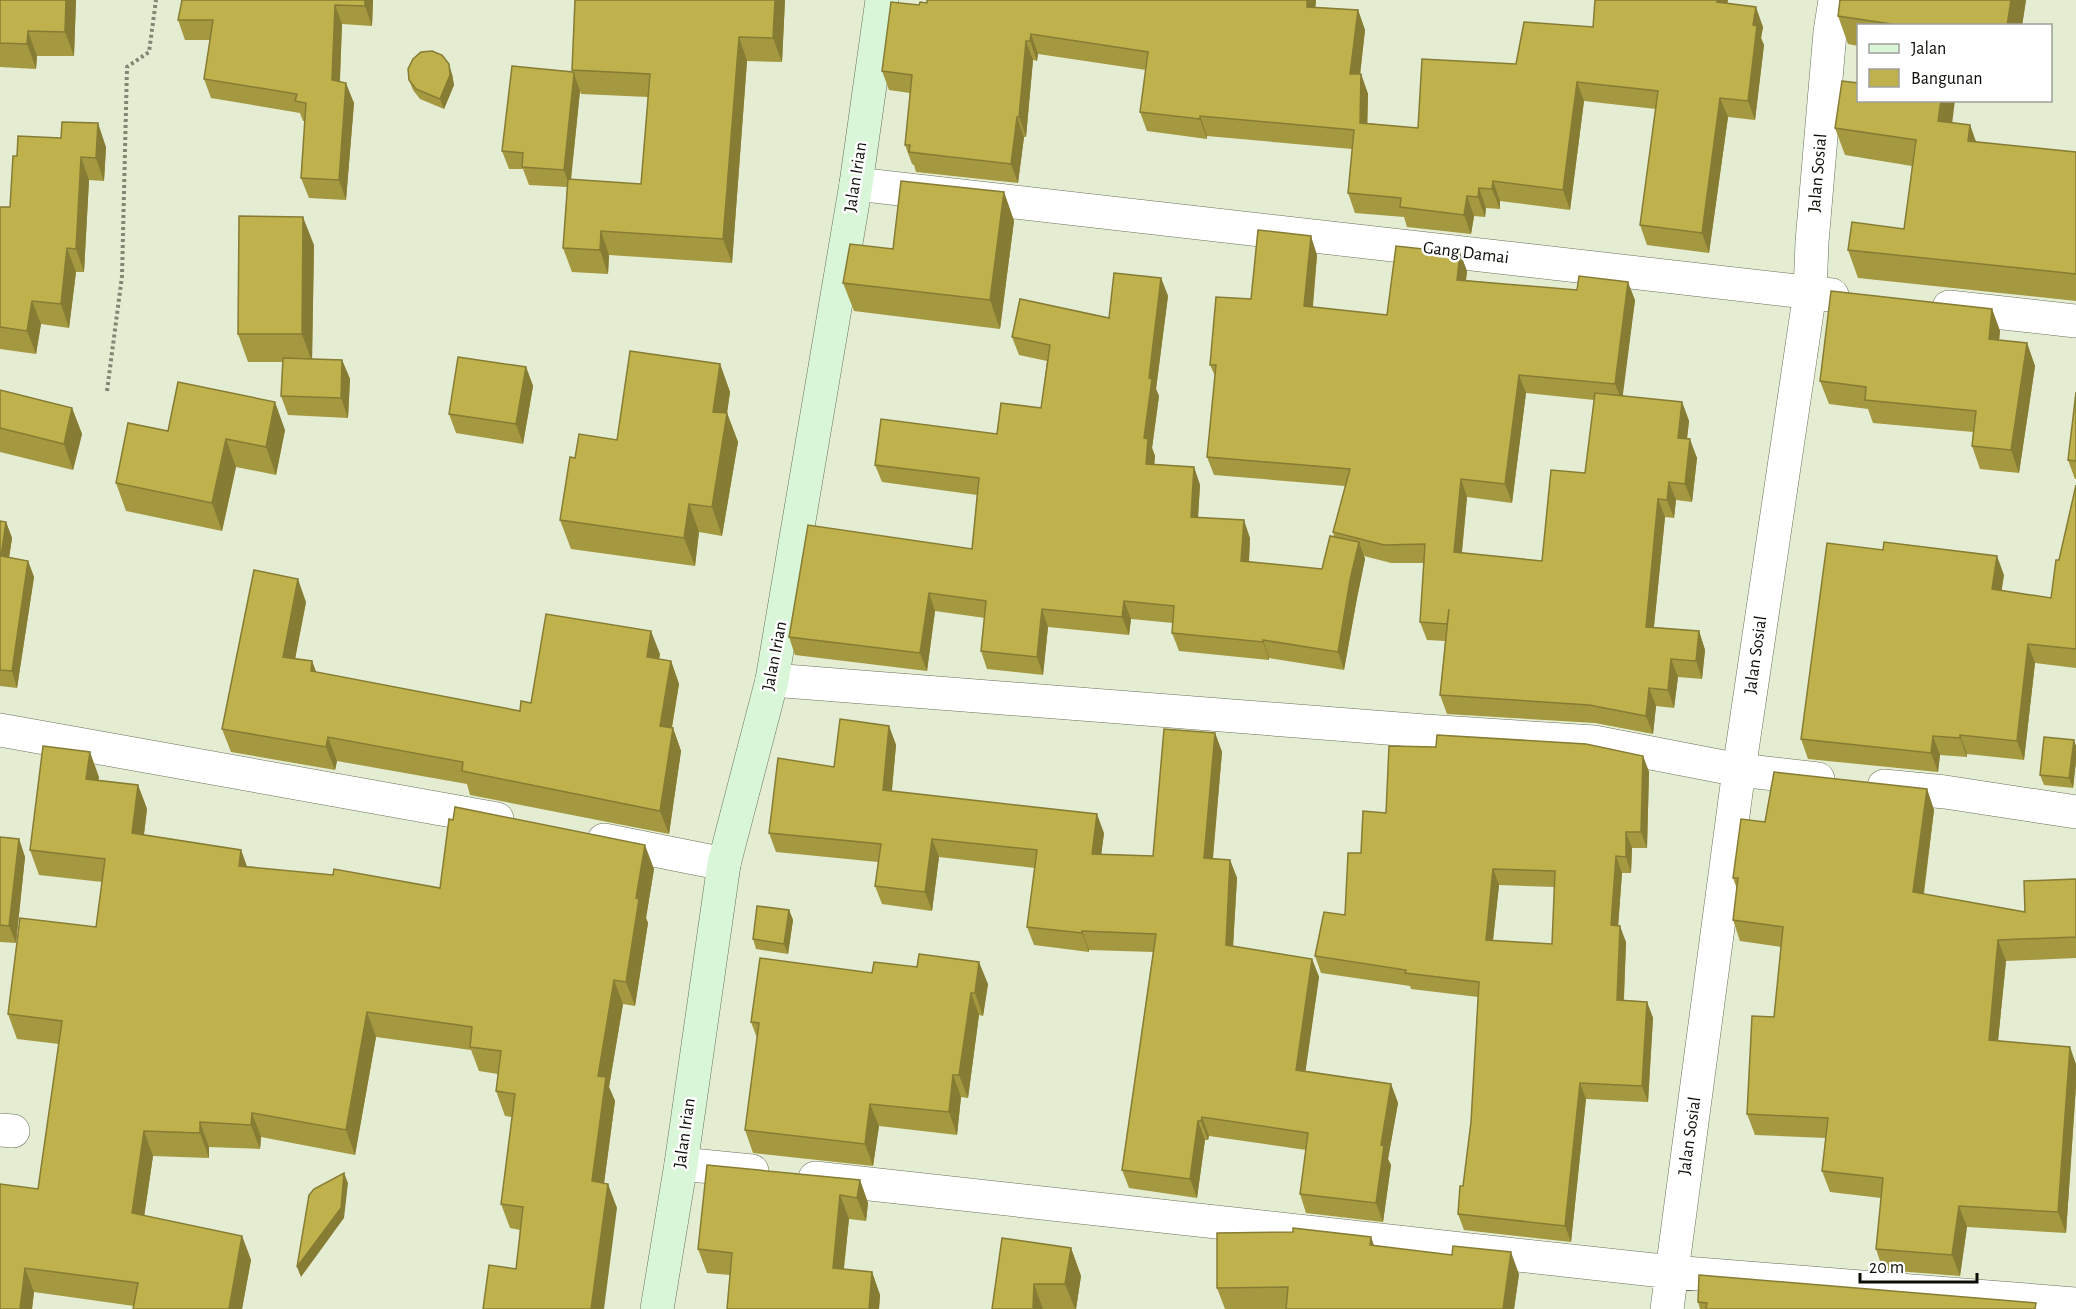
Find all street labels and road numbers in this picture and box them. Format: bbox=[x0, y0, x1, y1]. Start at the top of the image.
street label: Jalan Sosial bbox=[1806, 133, 1830, 213]
street label: Jalan Irian bbox=[842, 141, 870, 213]
street label: Gang Damai bbox=[1422, 239, 1510, 267]
street label: Jalan Sosial bbox=[1742, 615, 1770, 695]
street label: Jalan Irian bbox=[759, 620, 791, 692]
street label: Jalan Sosial bbox=[1676, 1096, 1704, 1176]
street label: Jalan Irian bbox=[671, 1097, 699, 1169]

